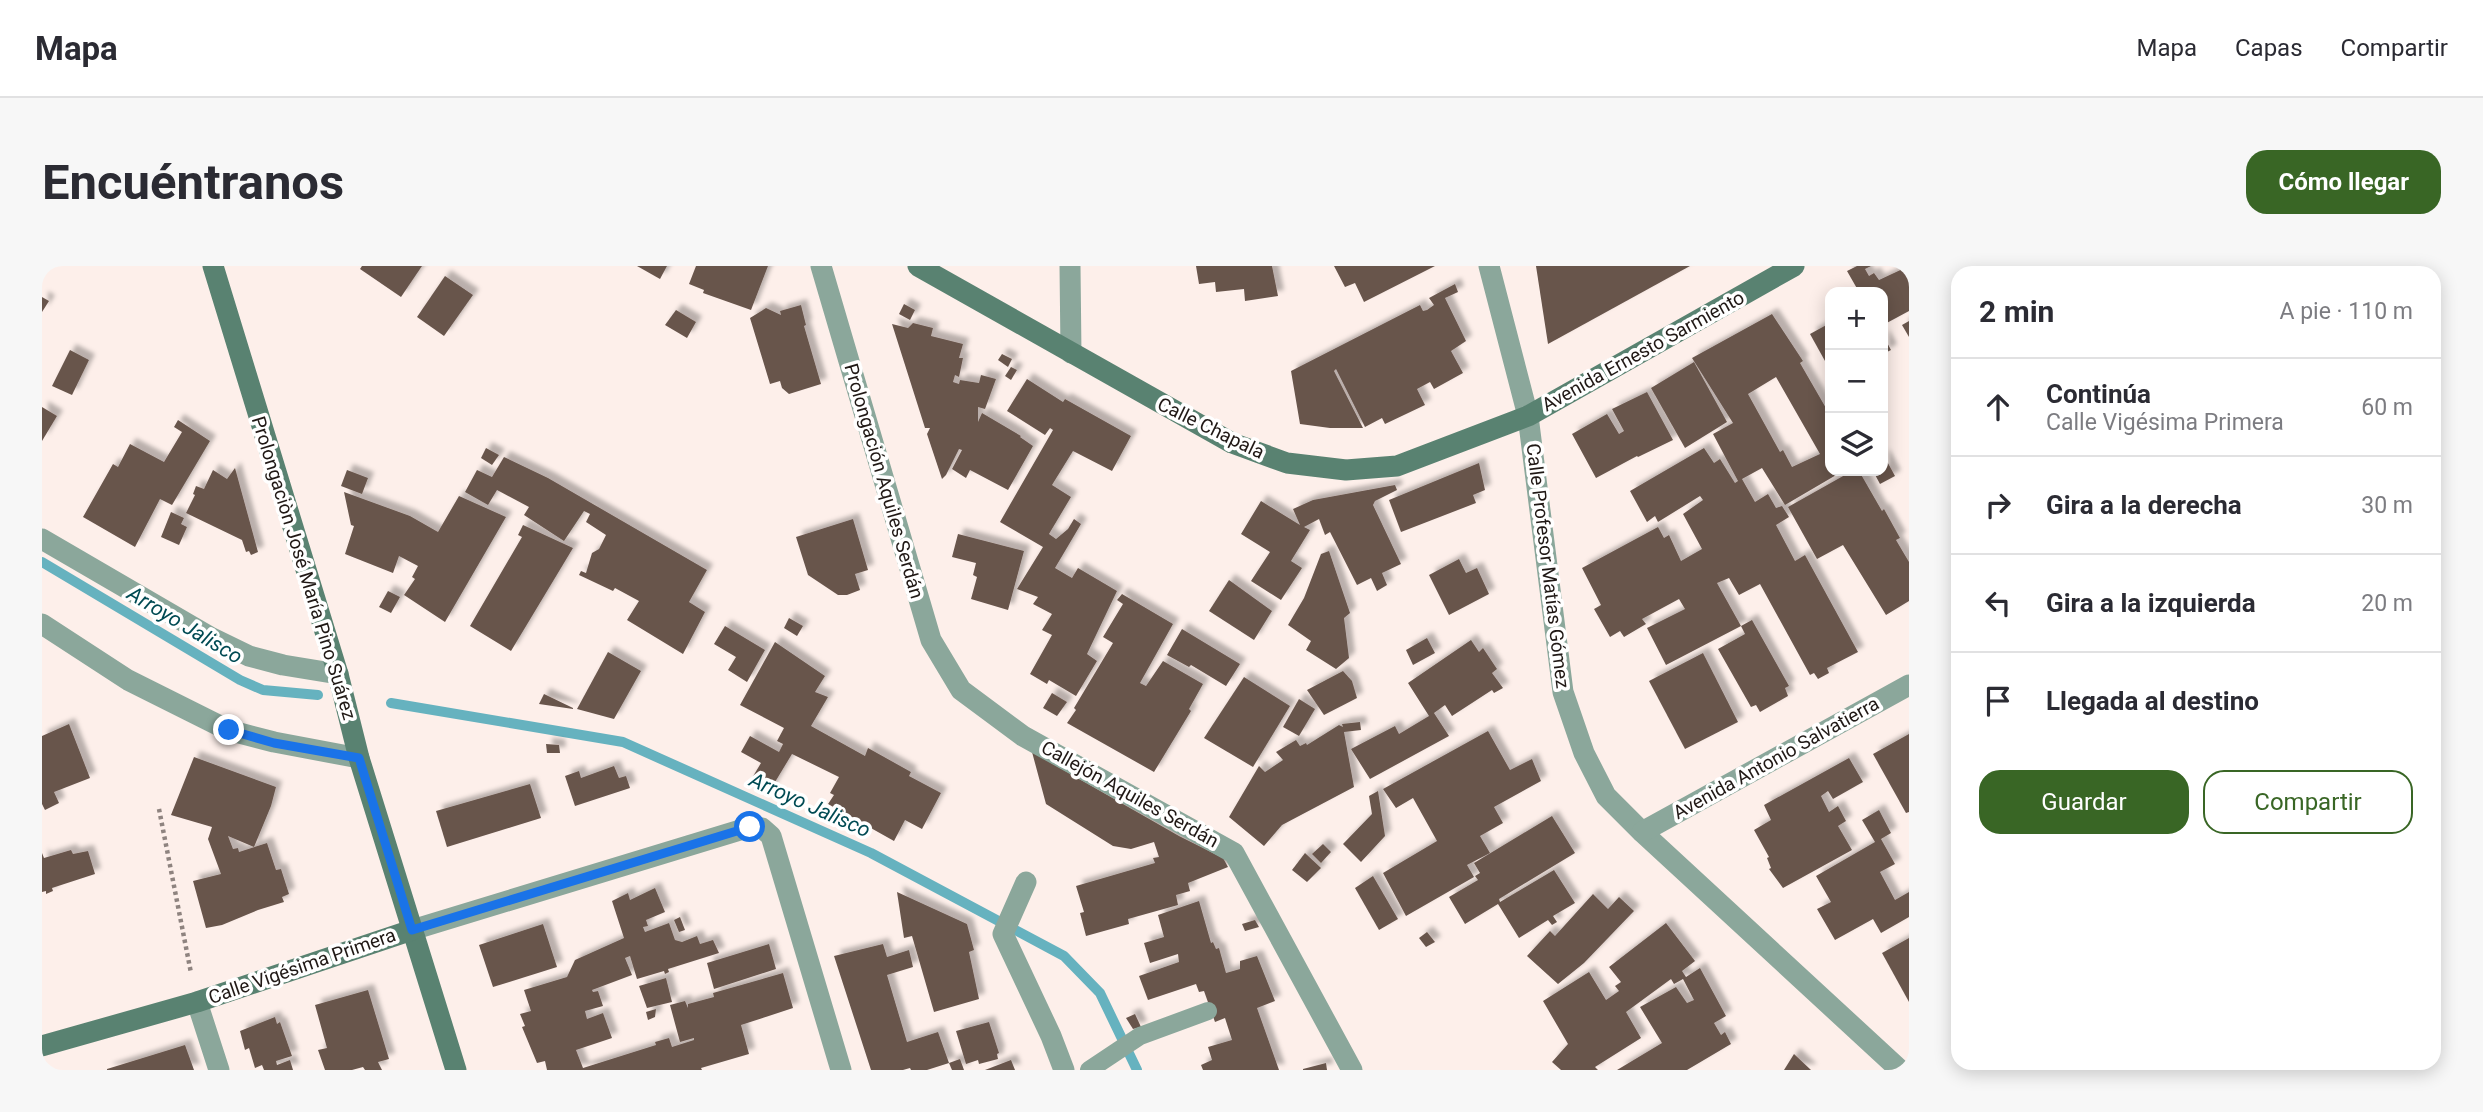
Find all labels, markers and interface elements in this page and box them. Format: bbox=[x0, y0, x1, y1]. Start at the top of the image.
text: Mapa bbox=[35, 29, 118, 68]
text: Mapa bbox=[2136, 34, 2197, 62]
text: Capas bbox=[2235, 34, 2303, 62]
text: Compartir bbox=[2341, 34, 2448, 62]
button: Cómo llegar bbox=[2246, 150, 2441, 214]
text: Encuéntranos bbox=[42, 154, 344, 211]
street label: Avenida Ernesto Sarmiento bbox=[1538, 286, 1748, 416]
map controls bbox=[1825, 287, 1888, 476]
button: + bbox=[1825, 287, 1888, 350]
text: 2 min bbox=[1979, 294, 2054, 329]
text: A pie · 110 m bbox=[2280, 298, 2413, 325]
button: − bbox=[1825, 350, 1888, 413]
street label: Prolongación Aquiles Serdán bbox=[839, 361, 929, 601]
text: Continúa bbox=[2046, 379, 2151, 409]
icon: ahead bbox=[1979, 388, 2017, 426]
street label: Calle Chapala bbox=[1154, 392, 1268, 464]
text: 60 m bbox=[2361, 394, 2413, 421]
text: Calle Vigésima Primera bbox=[2046, 409, 2284, 436]
street label: Prolongaciòn José María Pino Suárez bbox=[247, 413, 361, 723]
button: layers bbox=[1825, 413, 1888, 476]
street label: Calle Profesor Matías Gómez bbox=[1522, 442, 1574, 690]
icon: right bbox=[1979, 486, 2017, 524]
text: Gira a la derecha bbox=[2046, 490, 2242, 520]
text: 30 m bbox=[2361, 492, 2413, 519]
water label: Arroyo Jalisco bbox=[122, 581, 247, 669]
icon: left bbox=[1979, 584, 2017, 622]
text: Gira a la izquierda bbox=[2046, 588, 2256, 618]
text: 20 m bbox=[2361, 590, 2413, 617]
icon: arrive bbox=[1979, 682, 2017, 720]
text: Llegada al destino bbox=[2046, 686, 2259, 716]
street label: Avenida Antonio Salvatierra bbox=[1669, 692, 1883, 824]
route end bbox=[213, 714, 244, 745]
street label: Callejón Aquiles Serdán bbox=[1037, 736, 1223, 852]
water label: Arroyo Jalisco bbox=[745, 767, 874, 842]
button: Guardar bbox=[1979, 770, 2189, 834]
button: Compartir bbox=[2203, 770, 2413, 834]
route start bbox=[734, 811, 765, 842]
street label: Calle Vigésima Primera bbox=[205, 923, 399, 1009]

